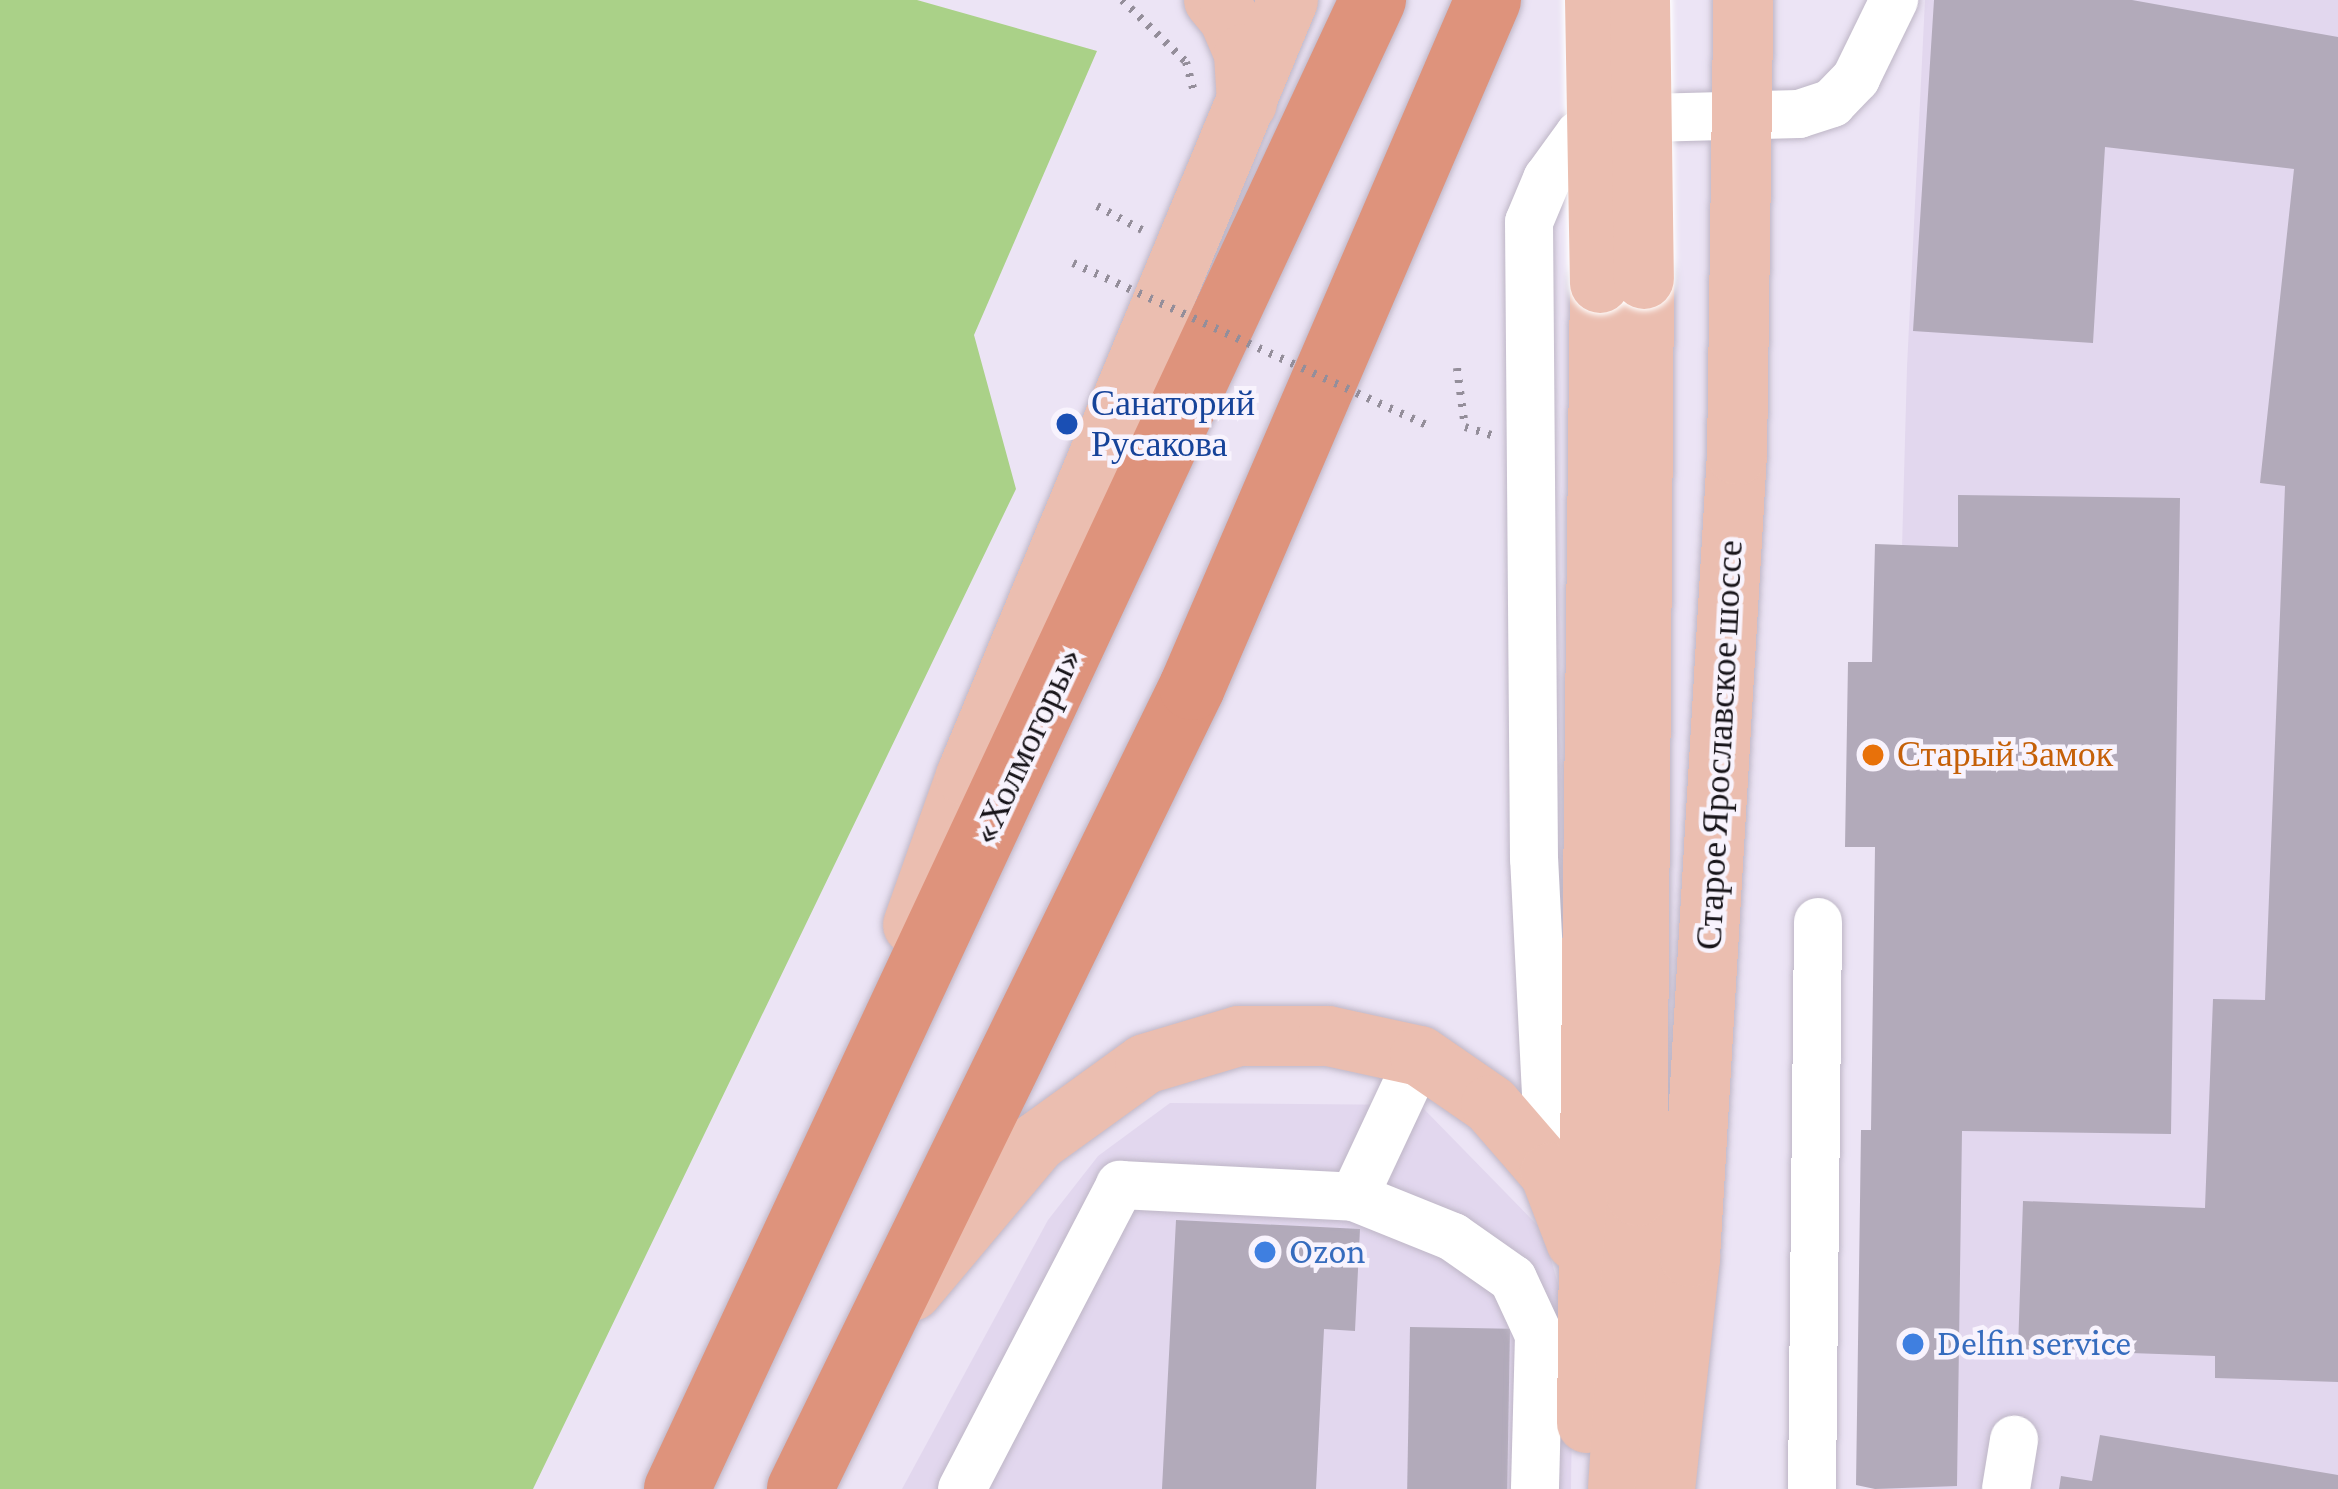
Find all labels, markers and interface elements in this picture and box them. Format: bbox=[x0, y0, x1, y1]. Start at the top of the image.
place label: Санаторий Русакова bbox=[1091, 381, 1255, 466]
marker: Санаторий Русакова bbox=[1054, 411, 1080, 437]
street label: Старое Ярославское шоссе bbox=[1688, 539, 1752, 951]
street label: «Холмогоры» bbox=[962, 640, 1092, 852]
place label: Старый Замок bbox=[1897, 733, 2113, 777]
marker: Старый Замок bbox=[1860, 742, 1886, 768]
place label: Ozon bbox=[1289, 1230, 1366, 1274]
marker: Ozon bbox=[1252, 1239, 1278, 1265]
place label: Delfin service bbox=[1937, 1322, 2131, 1366]
marker: Delfin service bbox=[1900, 1331, 1926, 1357]

